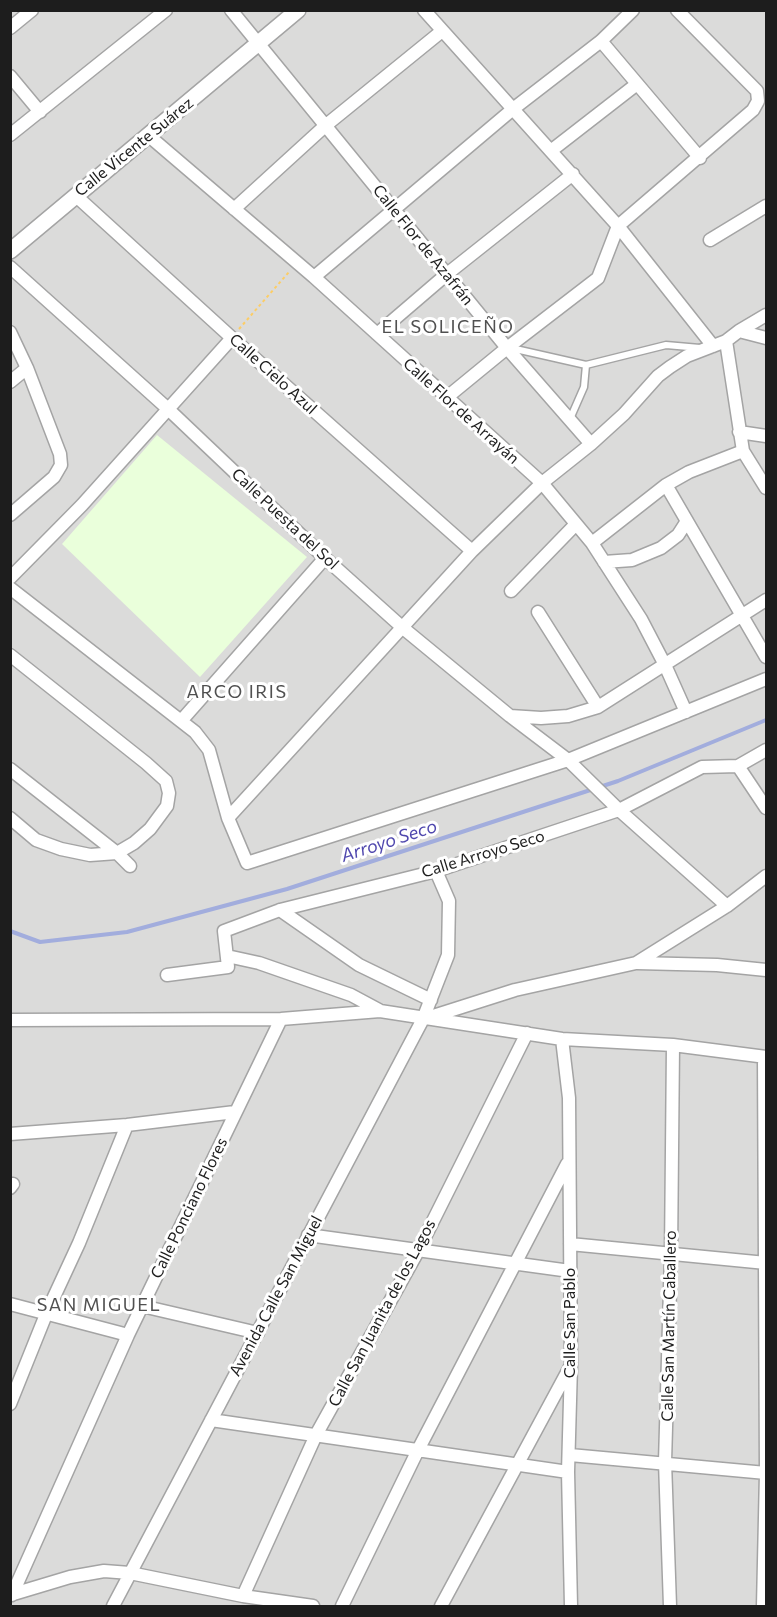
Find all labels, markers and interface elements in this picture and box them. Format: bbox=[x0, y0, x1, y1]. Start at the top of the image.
street label: Calle Vicente Suárez bbox=[71, 93, 197, 201]
street label: Calle Flor de Azafrán bbox=[369, 181, 477, 309]
district label: EL SOLICEÑO bbox=[382, 316, 514, 338]
street label: Calle Cielo Azul bbox=[225, 330, 321, 418]
street label: Calle Flor de Arrayán bbox=[399, 354, 523, 468]
street label: Calle Puesta del Sol bbox=[227, 464, 343, 574]
district label: ARCO IRIS bbox=[187, 681, 287, 703]
water label: Arroyo Seco bbox=[338, 815, 440, 867]
street label: Calle Arroyo Seco bbox=[419, 826, 547, 882]
street label: Calle Ponciano Flores bbox=[147, 1134, 231, 1282]
street label: Avenida Calle San Miguel bbox=[225, 1212, 327, 1380]
street label: Calle San Juanita de los Lagos bbox=[324, 1216, 440, 1410]
street label: Calle San Martín Caballero bbox=[658, 1230, 680, 1422]
street label: Calle San Pablo bbox=[560, 1268, 580, 1378]
district label: SAN MIGUEL bbox=[37, 1294, 161, 1316]

